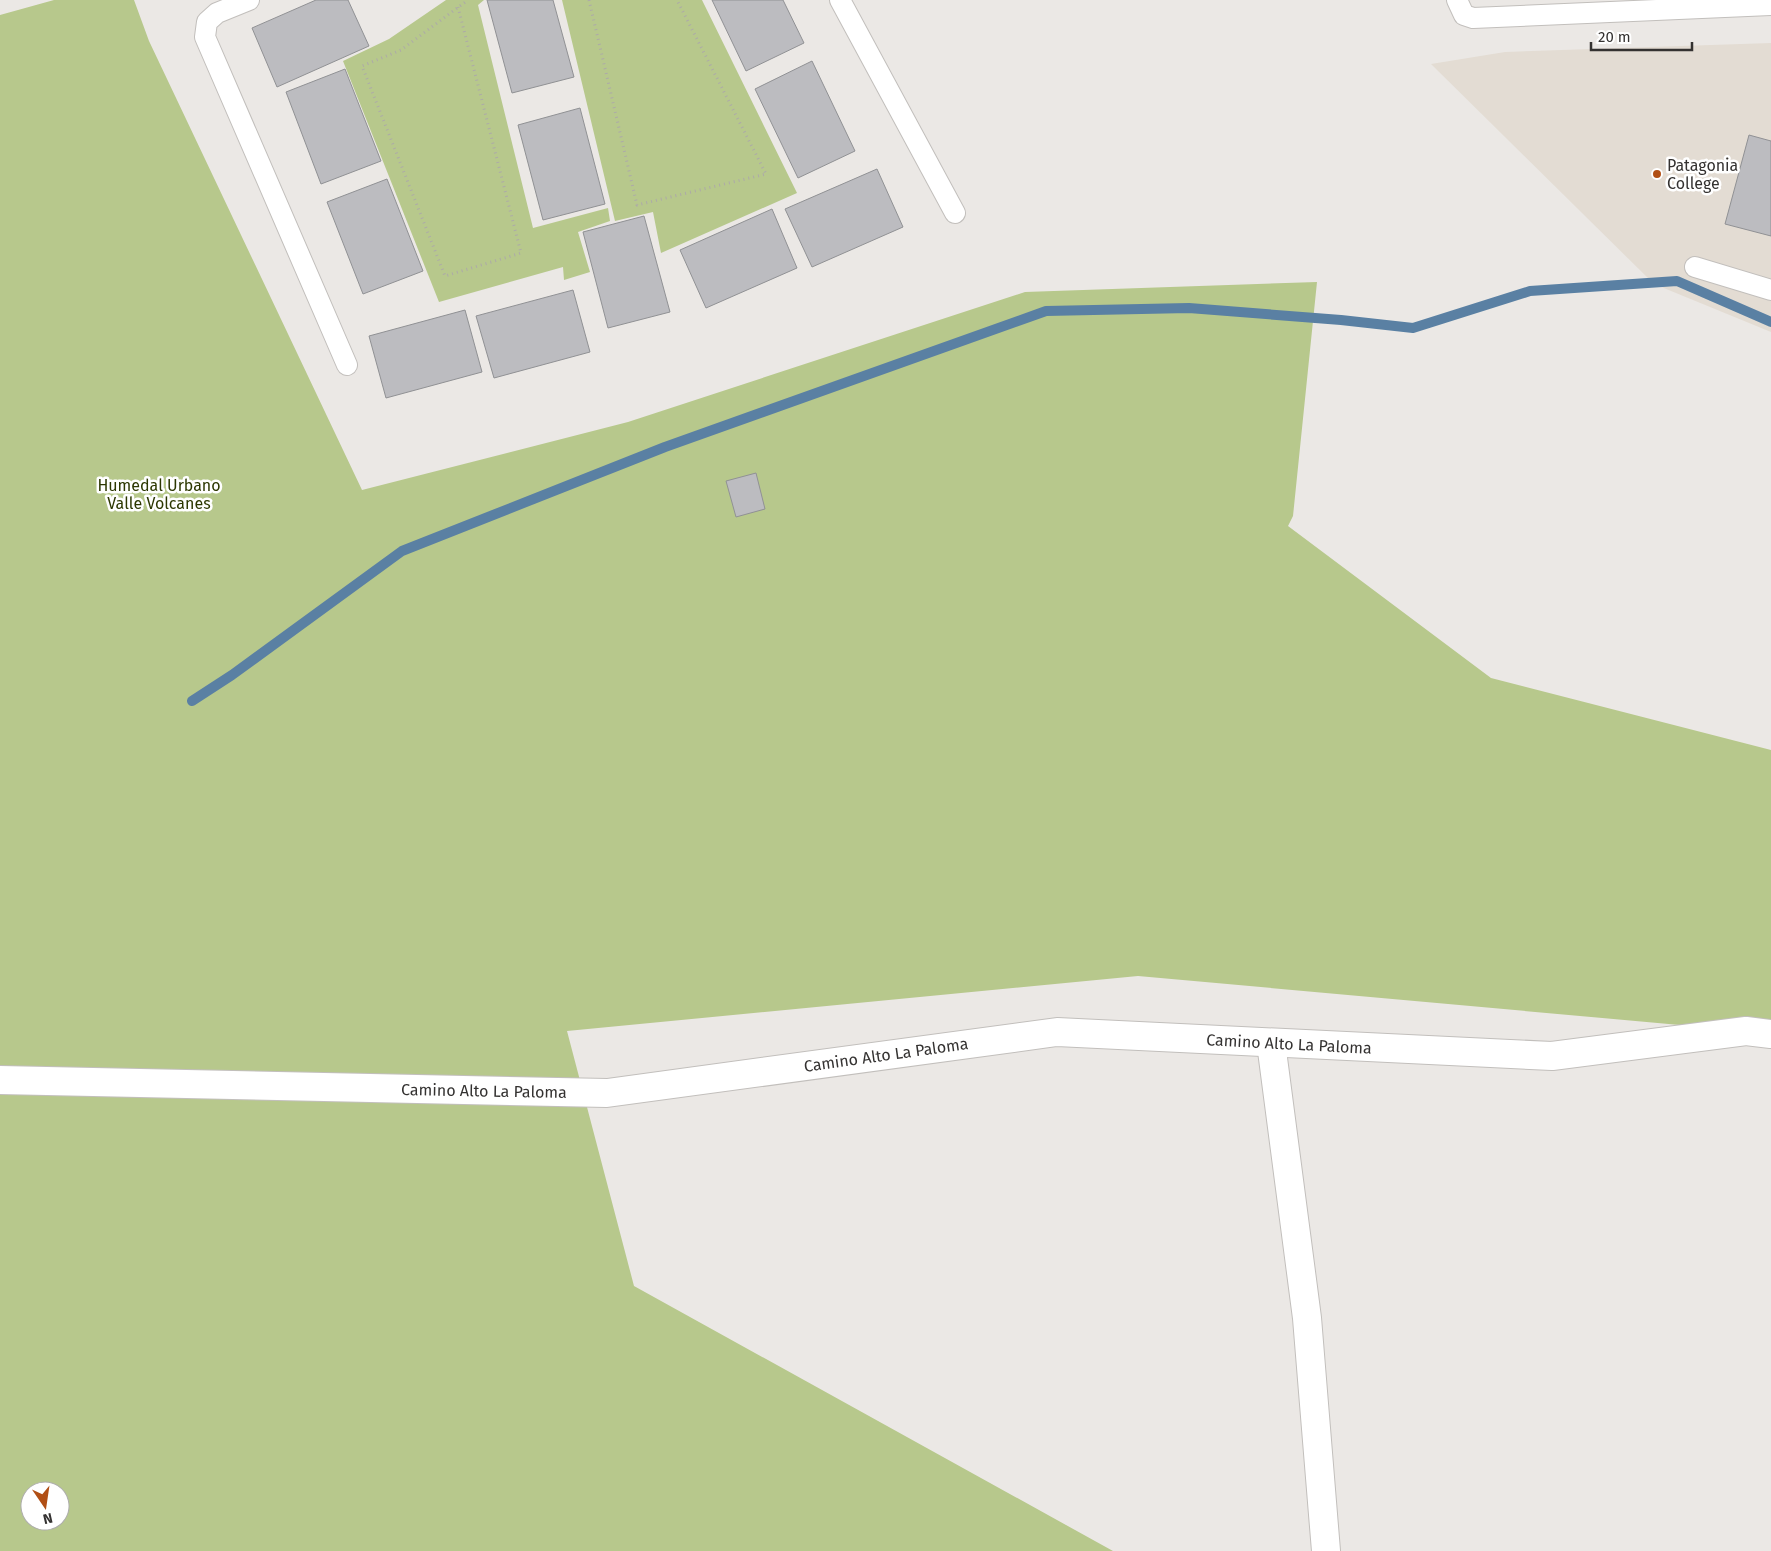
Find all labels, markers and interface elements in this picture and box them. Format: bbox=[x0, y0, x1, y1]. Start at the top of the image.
scale bar bbox=[1591, 20, 1692, 52]
text: 20 m bbox=[1598, 28, 1631, 46]
place label: Patagonia College bbox=[1667, 156, 1738, 193]
marker: Patagonia College bbox=[1651, 168, 1663, 180]
park label: Humedal Urbano Valle Volcanes bbox=[97, 476, 221, 513]
street label: Camino Alto La Paloma bbox=[1206, 1030, 1372, 1058]
street label: Camino Alto La Paloma bbox=[803, 1034, 969, 1076]
street label: Camino Alto La Paloma bbox=[401, 1080, 567, 1102]
north arrow bbox=[20, 1481, 70, 1531]
text: N bbox=[41, 1509, 54, 1528]

